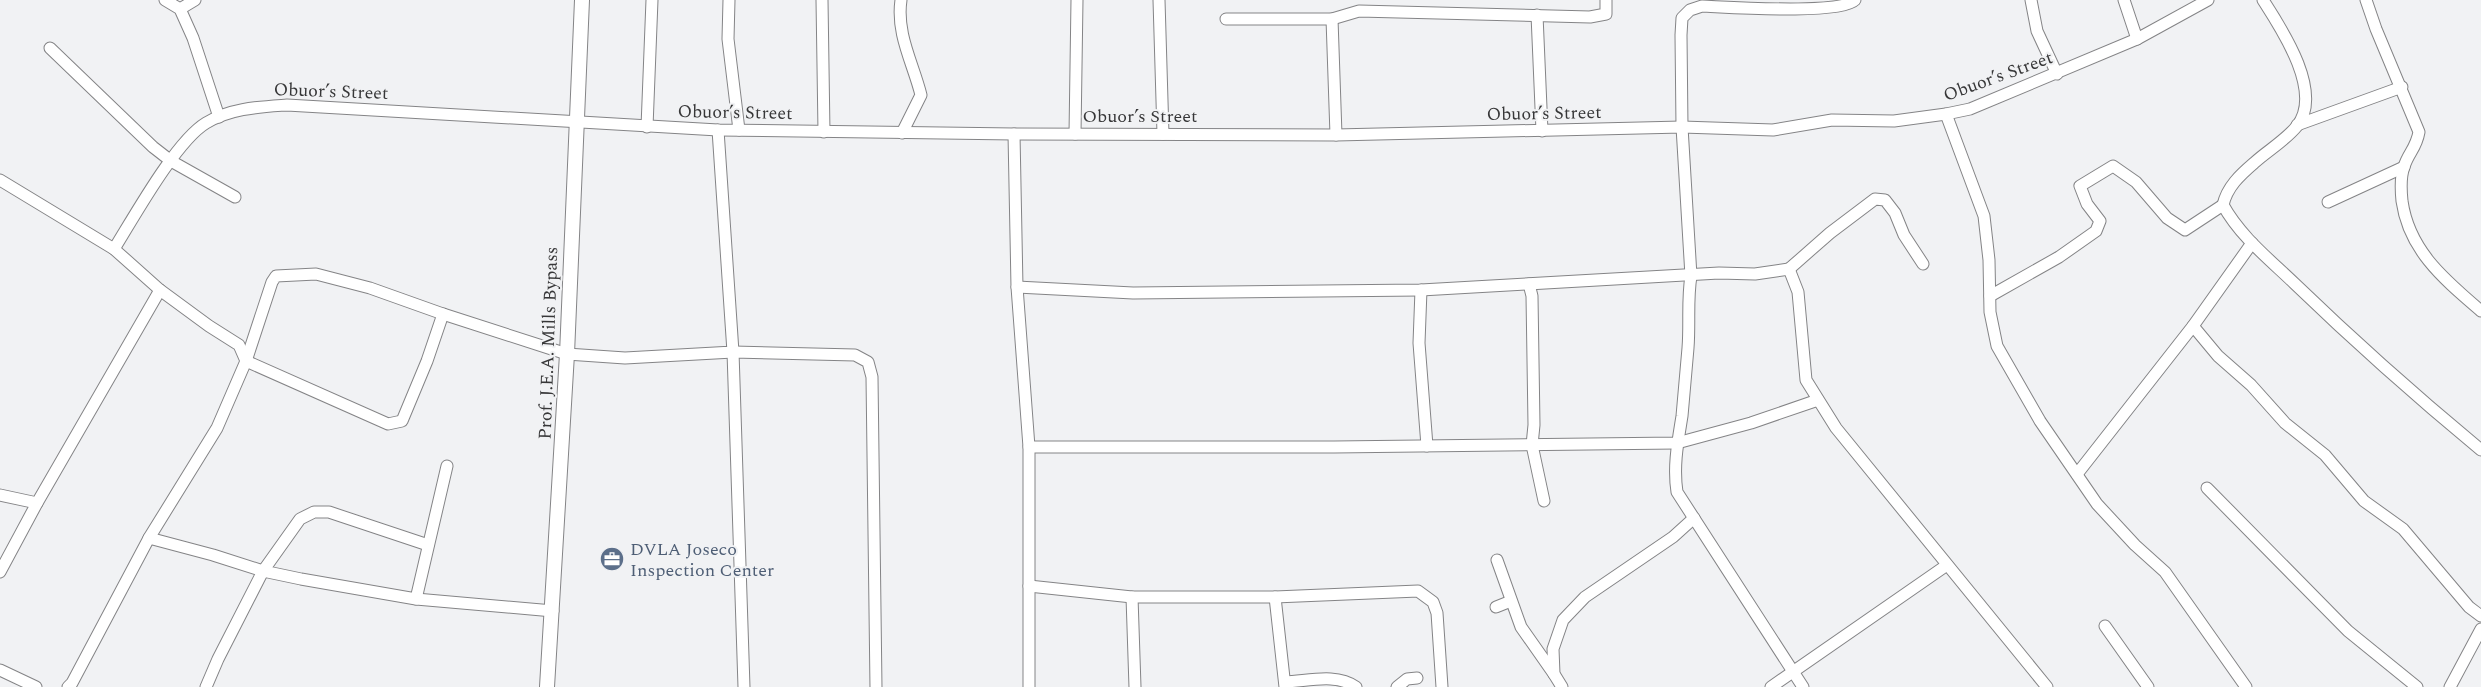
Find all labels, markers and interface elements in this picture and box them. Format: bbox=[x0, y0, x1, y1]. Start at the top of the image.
street label: Obuor’s Street bbox=[1940, 44, 2057, 109]
street label: Obuor’s Street bbox=[273, 76, 389, 107]
street label: Obuor’s Street bbox=[677, 98, 793, 127]
street label: Obuor’s Street bbox=[1486, 99, 1602, 128]
street label: Obuor’s Street bbox=[1083, 103, 1197, 130]
street label: Prof. J.E.A. Mills Bypass bbox=[532, 246, 565, 440]
place label: DVLA Joseco Inspection Center bbox=[630, 536, 774, 584]
office icon: DVLA Joseco Inspection Center bbox=[599, 546, 625, 572]

